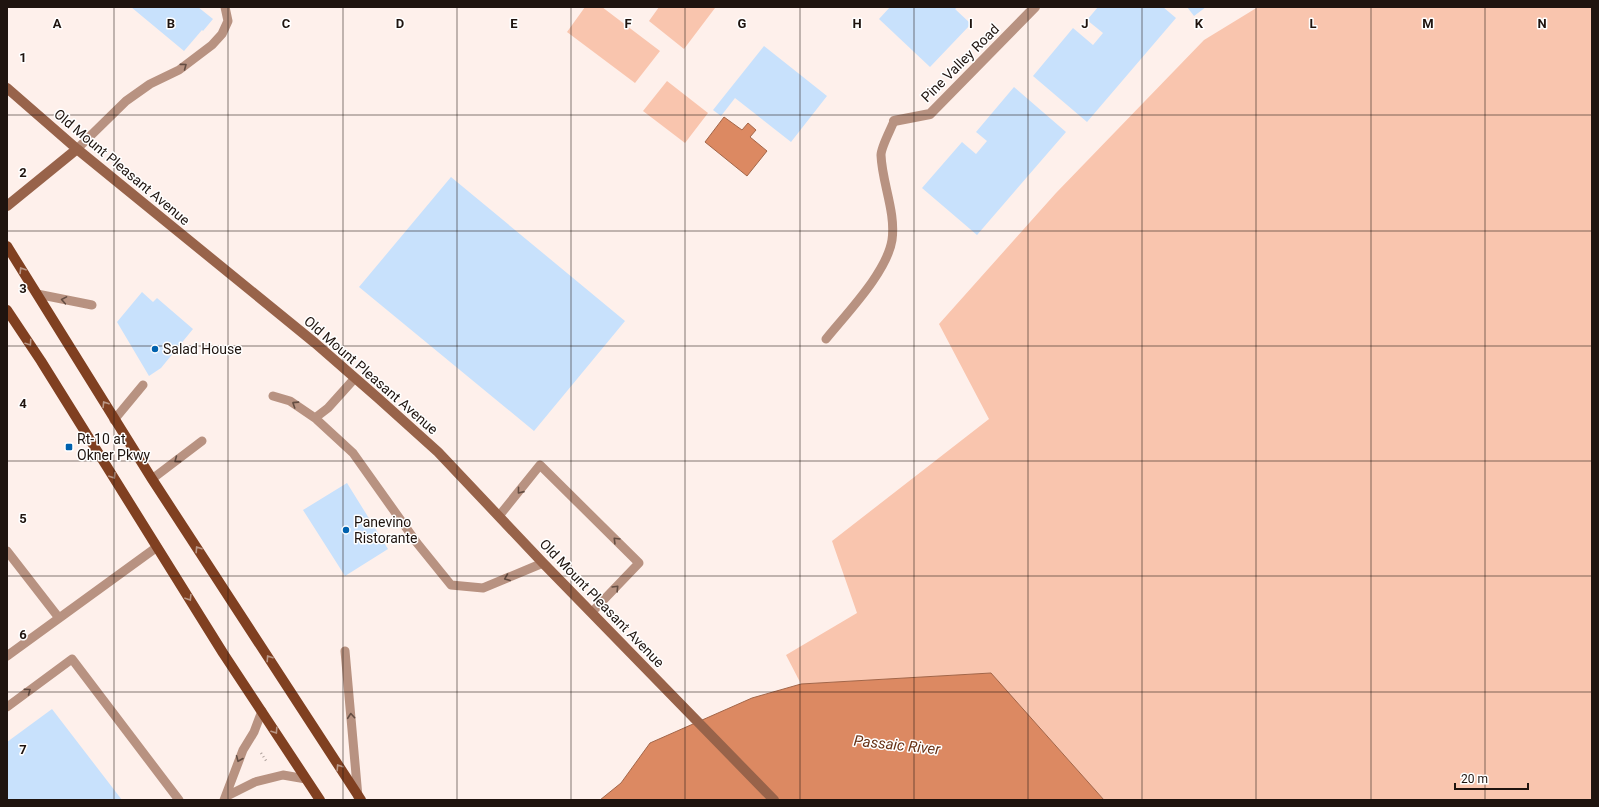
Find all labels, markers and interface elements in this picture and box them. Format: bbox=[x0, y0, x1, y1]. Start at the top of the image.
text: A bbox=[53, 16, 62, 31]
text: B bbox=[167, 16, 175, 31]
text: C bbox=[282, 16, 291, 31]
text: D bbox=[396, 16, 404, 31]
text: E bbox=[510, 16, 518, 31]
text: F bbox=[624, 16, 632, 31]
text: G bbox=[738, 16, 747, 31]
text: H bbox=[852, 16, 862, 31]
text: I bbox=[969, 16, 973, 31]
text: J bbox=[1081, 16, 1089, 31]
text: K bbox=[1195, 16, 1204, 31]
text: L bbox=[1309, 16, 1317, 31]
text: M bbox=[1422, 16, 1434, 31]
text: N bbox=[1537, 16, 1547, 31]
street label: Pine Valley Road bbox=[918, 21, 1002, 105]
text: 1 bbox=[19, 50, 27, 65]
one-way arrow bbox=[180, 63, 187, 70]
street label: Old Mount Pleasant Avenue bbox=[51, 106, 193, 228]
text: 2 bbox=[19, 165, 27, 180]
one-way arrow bbox=[19, 267, 27, 274]
text: 3 bbox=[19, 281, 27, 296]
one-way arrow bbox=[61, 296, 67, 304]
street label: Old Mount Pleasant Avenue bbox=[301, 313, 441, 437]
one-way arrow bbox=[24, 338, 31, 345]
place label: Salad House bbox=[163, 341, 242, 357]
marker: Salad House bbox=[150, 344, 160, 354]
text: 4 bbox=[19, 396, 27, 411]
one-way arrow bbox=[292, 401, 299, 409]
one-way arrow bbox=[103, 402, 110, 409]
place label: Rt-10 at Okner Pkwy bbox=[77, 431, 151, 463]
marker: Rt-10 at Okner Pkwy bbox=[64, 442, 74, 452]
one-way arrow bbox=[174, 455, 181, 463]
one-way arrow bbox=[108, 472, 116, 479]
one-way arrow bbox=[517, 486, 524, 493]
text: 5 bbox=[19, 511, 27, 526]
place label: Panevino Ristorante bbox=[354, 514, 418, 546]
marker: Panevino Ristorante bbox=[341, 525, 351, 535]
street label: Old Mount Pleasant Avenue bbox=[537, 536, 667, 670]
one-way arrow bbox=[613, 537, 621, 545]
one-way arrow bbox=[195, 546, 203, 553]
one-way arrow bbox=[504, 573, 511, 581]
one-way arrow bbox=[611, 585, 619, 593]
one-way arrow bbox=[185, 594, 192, 601]
text: 6 bbox=[19, 627, 27, 642]
one-way arrow bbox=[266, 655, 274, 662]
one-way arrow bbox=[24, 689, 31, 696]
one-way arrow bbox=[347, 713, 356, 719]
one-way arrow bbox=[270, 727, 278, 734]
water label: Passaic River bbox=[853, 732, 942, 759]
text: 7 bbox=[19, 742, 27, 757]
one-way arrow bbox=[236, 755, 244, 762]
one-way arrow bbox=[337, 764, 344, 771]
scale bar bbox=[1455, 765, 1528, 791]
text: 20 m bbox=[1461, 772, 1488, 786]

